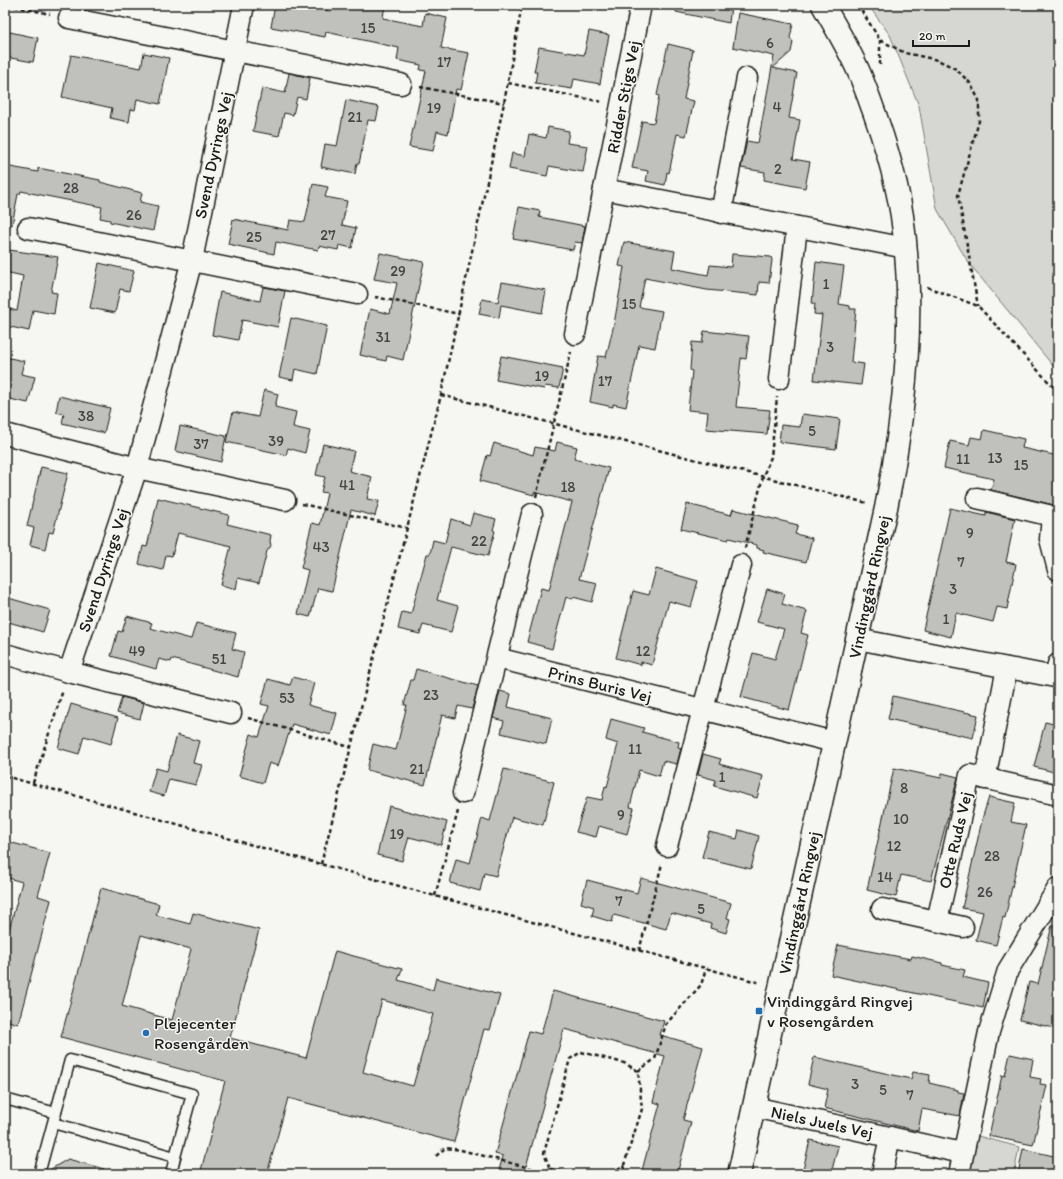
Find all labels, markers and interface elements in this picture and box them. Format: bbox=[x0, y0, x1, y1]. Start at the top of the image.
house number: 15 bbox=[361, 19, 376, 37]
scale bar bbox=[913, 22, 969, 48]
text: 20 m bbox=[919, 29, 946, 43]
house number: 6 bbox=[766, 34, 774, 52]
street label: Ridder Stigs Vej bbox=[602, 39, 644, 155]
house number: 17 bbox=[437, 53, 452, 71]
street label: Svend Dyrings Vej bbox=[190, 90, 236, 220]
house number: 4 bbox=[772, 98, 782, 116]
house number: 19 bbox=[427, 99, 442, 117]
house number: 21 bbox=[348, 108, 362, 126]
house number: 2 bbox=[774, 160, 782, 178]
house number: 28 bbox=[63, 179, 79, 197]
house number: 26 bbox=[126, 206, 142, 224]
house number: 27 bbox=[320, 226, 336, 244]
house number: 25 bbox=[246, 228, 262, 246]
house number: 29 bbox=[390, 262, 406, 280]
house number: 1 bbox=[823, 275, 830, 293]
house number: 15 bbox=[622, 295, 637, 313]
house number: 31 bbox=[375, 328, 391, 346]
house number: 3 bbox=[826, 338, 834, 356]
house number: 19 bbox=[535, 367, 550, 385]
house number: 17 bbox=[598, 372, 613, 390]
house number: 38 bbox=[78, 407, 94, 425]
house number: 5 bbox=[808, 422, 816, 440]
house number: 39 bbox=[268, 432, 284, 450]
house number: 37 bbox=[193, 435, 209, 453]
house number: 13 bbox=[987, 449, 1003, 467]
house number: 11 bbox=[956, 450, 970, 468]
house number: 15 bbox=[1014, 456, 1029, 474]
house number: 41 bbox=[339, 476, 355, 494]
house number: 18 bbox=[560, 478, 576, 496]
street label: Svend Dyrings Vej bbox=[74, 505, 132, 635]
street label: Vindinggård Ringvej bbox=[844, 514, 894, 660]
house number: 9 bbox=[966, 524, 974, 542]
house number: 22 bbox=[471, 532, 487, 550]
house number: 43 bbox=[312, 538, 330, 556]
house number: 7 bbox=[957, 553, 965, 571]
house number: 3 bbox=[949, 580, 957, 598]
house number: 1 bbox=[943, 610, 950, 628]
house number: 49 bbox=[129, 642, 146, 660]
house number: 12 bbox=[636, 642, 651, 660]
house number: 51 bbox=[212, 650, 226, 668]
street label: Prins Buris Vej bbox=[546, 661, 654, 707]
house number: 23 bbox=[423, 686, 439, 704]
house number: 53 bbox=[279, 689, 295, 707]
house number: 11 bbox=[628, 740, 642, 758]
house number: 21 bbox=[410, 760, 424, 778]
house number: 1 bbox=[719, 768, 726, 786]
house number: 8 bbox=[900, 779, 908, 797]
street label: Otte Ruds Vej bbox=[934, 789, 976, 891]
house number: 9 bbox=[617, 806, 625, 824]
house number: 10 bbox=[893, 810, 909, 828]
house number: 19 bbox=[390, 825, 405, 843]
street label: Vindinggård Ringvej bbox=[774, 830, 824, 976]
house number: 12 bbox=[887, 837, 902, 855]
house number: 28 bbox=[984, 847, 1000, 865]
house number: 14 bbox=[877, 868, 893, 886]
house number: 26 bbox=[977, 883, 993, 901]
house number: 7 bbox=[615, 892, 623, 910]
house number: 5 bbox=[697, 900, 705, 918]
place label: Vindinggård Ringvej v Rosengården bbox=[767, 991, 913, 1031]
marker: Vindinggård Ringvej v Rosengården bbox=[754, 1006, 764, 1016]
place label: Plejecenter Rosengården bbox=[154, 1013, 249, 1053]
marker: Plejecenter Rosengården bbox=[141, 1028, 151, 1038]
house number: 3 bbox=[851, 1075, 859, 1093]
house number: 5 bbox=[879, 1081, 887, 1099]
house number: 7 bbox=[906, 1086, 914, 1104]
street label: Niels Juels Vej bbox=[769, 1101, 875, 1143]

